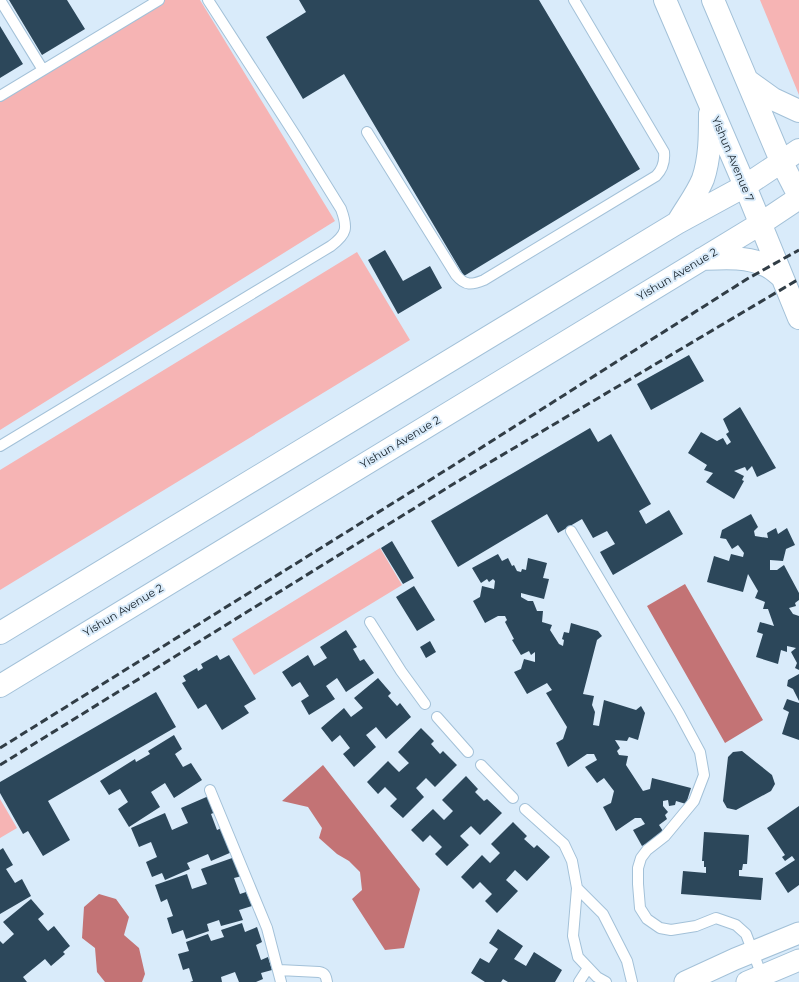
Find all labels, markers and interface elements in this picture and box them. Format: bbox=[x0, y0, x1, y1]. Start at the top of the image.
street label: Yishun Avenue 7 bbox=[709, 114, 757, 204]
street label: Yishun Avenue 2 bbox=[634, 245, 720, 303]
street label: Yishun Avenue 2 bbox=[357, 413, 443, 471]
street label: Yishun Avenue 2 bbox=[80, 581, 166, 639]

